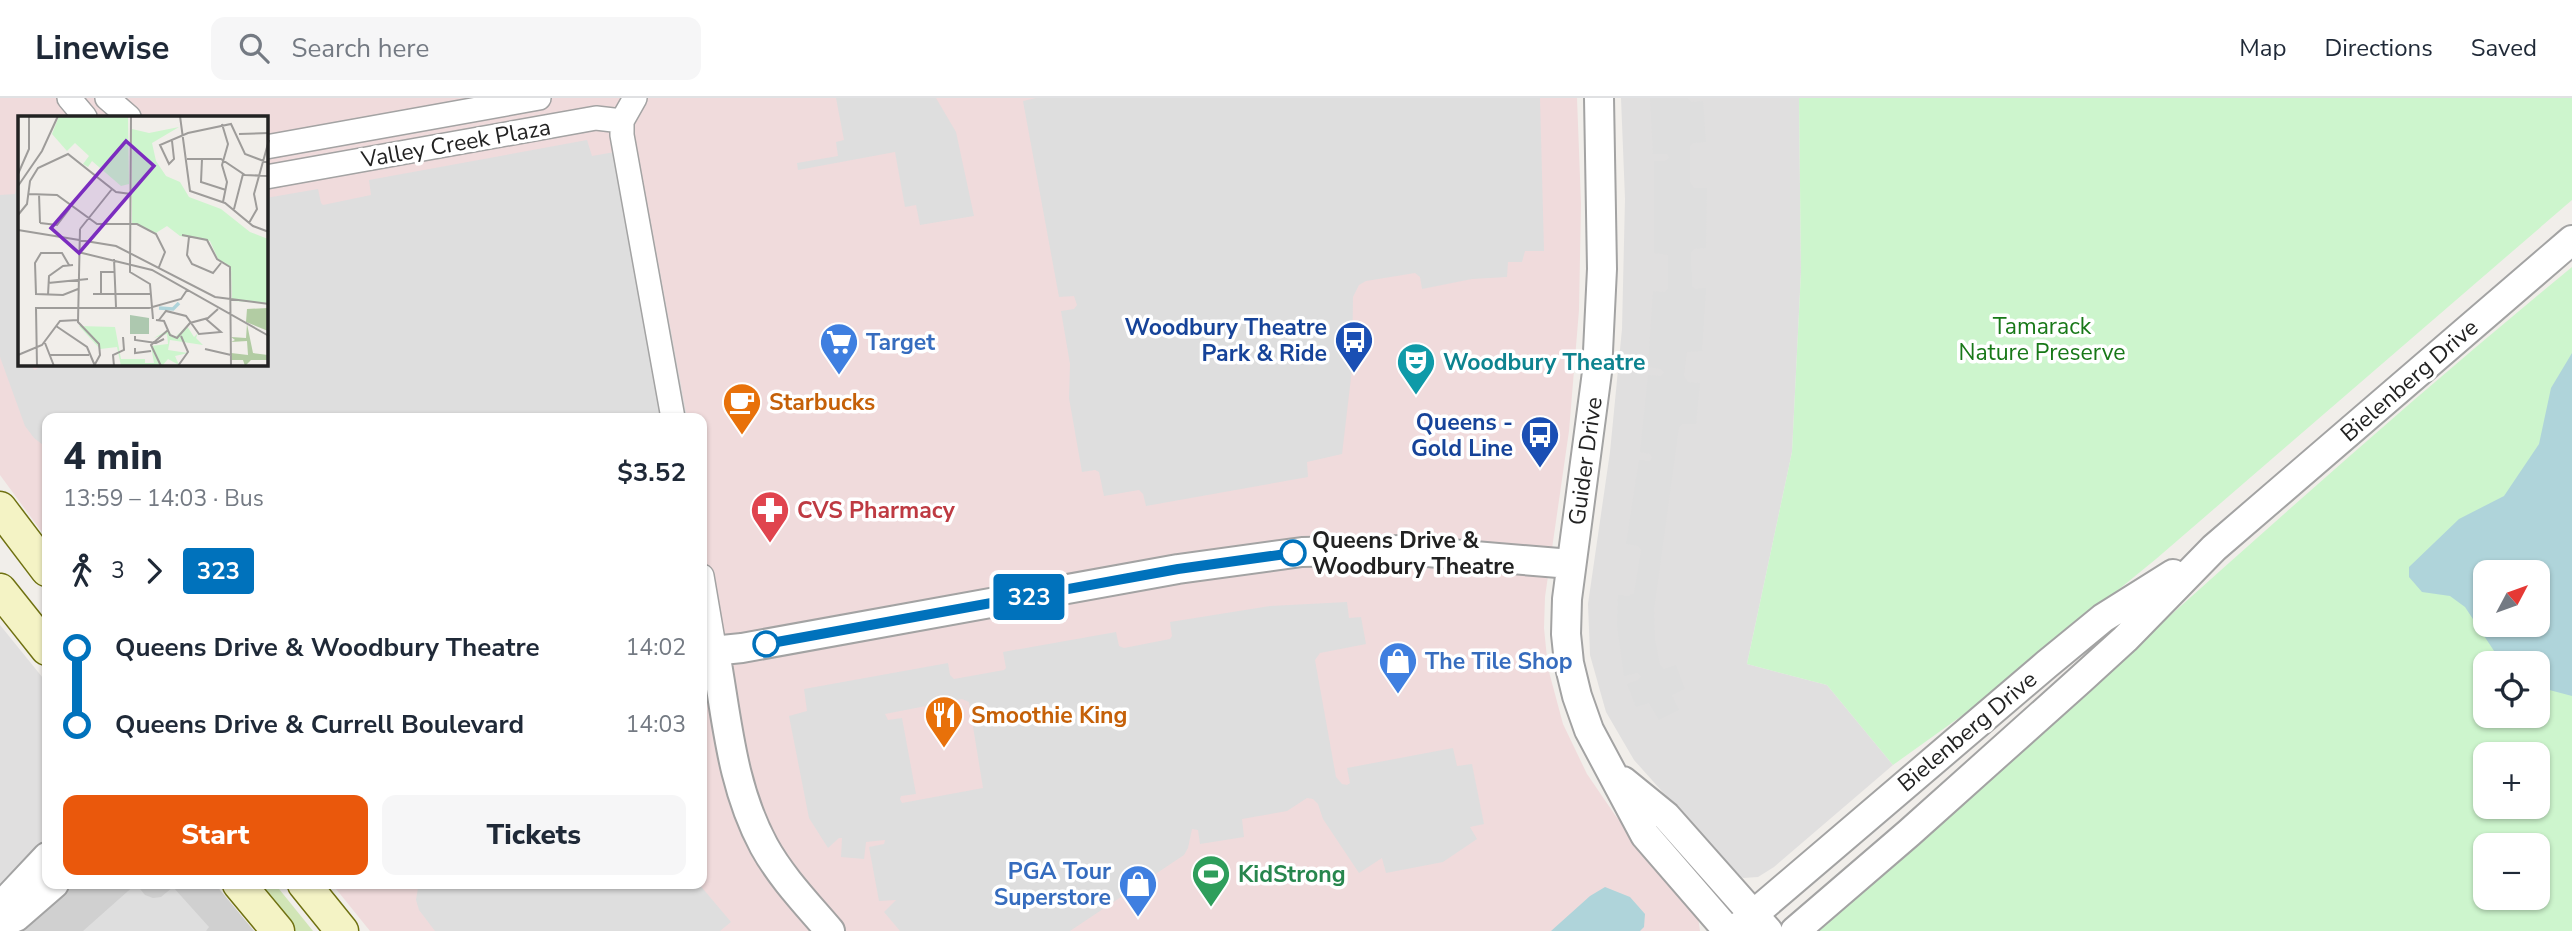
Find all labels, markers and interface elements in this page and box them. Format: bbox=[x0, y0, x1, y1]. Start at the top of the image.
search box bbox=[211, 17, 701, 80]
text: Linewise bbox=[35, 26, 169, 71]
icon: search bbox=[235, 29, 273, 67]
text: Search here bbox=[291, 31, 429, 66]
text: Map bbox=[2239, 32, 2286, 64]
text: Directions bbox=[2324, 32, 2433, 64]
text: Saved bbox=[2471, 32, 2537, 64]
street label: Valley Creek Plaza bbox=[358, 112, 553, 176]
inset map bbox=[18, 116, 268, 366]
park label: Tamarack Nature Preserve bbox=[1958, 311, 2126, 368]
place label: Woodbury Theatre Park & Ride bbox=[1125, 312, 1327, 369]
street label: Bielenberg Drive bbox=[2334, 312, 2485, 449]
bus stop icon: Woodbury Theatre Park & Ride bbox=[1333, 319, 1375, 374]
supermarket icon: Target bbox=[818, 321, 860, 376]
place label: Target bbox=[866, 327, 935, 358]
theatre icon: Woodbury Theatre bbox=[1395, 341, 1437, 396]
place label: Woodbury Theatre bbox=[1443, 347, 1646, 378]
cafe icon: Starbucks bbox=[721, 381, 763, 436]
place label: Starbucks bbox=[769, 387, 875, 418]
street label: Guider Drive bbox=[1561, 395, 1610, 527]
place label: Queens - Gold Line bbox=[1411, 407, 1513, 464]
bus stop icon: Queens - Gold Line bbox=[1519, 414, 1561, 469]
text: 4 min bbox=[63, 431, 163, 482]
text: $3.52 bbox=[617, 455, 686, 490]
text: 13:59 – 14:03 · Bus bbox=[63, 483, 264, 514]
pharmacy icon: CVS Pharmacy bbox=[749, 489, 791, 544]
place label: CVS Pharmacy bbox=[797, 495, 956, 526]
place label: Queens Drive & Woodbury Theatre bbox=[1312, 525, 1515, 582]
marker: Queens Drive & Woodbury Theatre bbox=[1280, 540, 1306, 566]
icon: walk bbox=[63, 552, 101, 590]
icon: forward bbox=[135, 552, 173, 590]
text: 3 bbox=[111, 555, 125, 586]
text: 323 bbox=[197, 555, 240, 587]
north arrow bbox=[2473, 560, 2550, 637]
map controls bbox=[2473, 560, 2550, 910]
line badge: 323 bbox=[989, 574, 1069, 620]
text: 323 bbox=[1007, 581, 1051, 613]
text: Queens Drive & Woodbury Theatre bbox=[115, 630, 540, 665]
unlabelled marker bbox=[753, 631, 779, 657]
text: 14:02 bbox=[626, 632, 686, 663]
shop icon: The Tile Shop bbox=[1377, 640, 1419, 695]
place label: The Tile Shop bbox=[1425, 646, 1572, 677]
button: locate bbox=[2473, 651, 2550, 728]
street label: Bielenberg Drive bbox=[1891, 664, 2043, 799]
restaurant icon: Smoothie King bbox=[923, 694, 965, 749]
place label: Smoothie King bbox=[971, 700, 1127, 731]
text: Queens Drive & Currell Boulevard bbox=[115, 707, 524, 742]
text: 14:03 bbox=[626, 709, 686, 740]
button: + bbox=[2473, 742, 2550, 819]
button: Start bbox=[63, 795, 368, 875]
button: Tickets bbox=[382, 795, 686, 875]
button: − bbox=[2473, 833, 2550, 910]
sports icon: KidStrong bbox=[1190, 853, 1232, 908]
place label: PGA Tour Superstore bbox=[994, 856, 1111, 913]
place label: KidStrong bbox=[1238, 859, 1346, 890]
shop icon: PGA Tour Superstore bbox=[1117, 863, 1159, 918]

